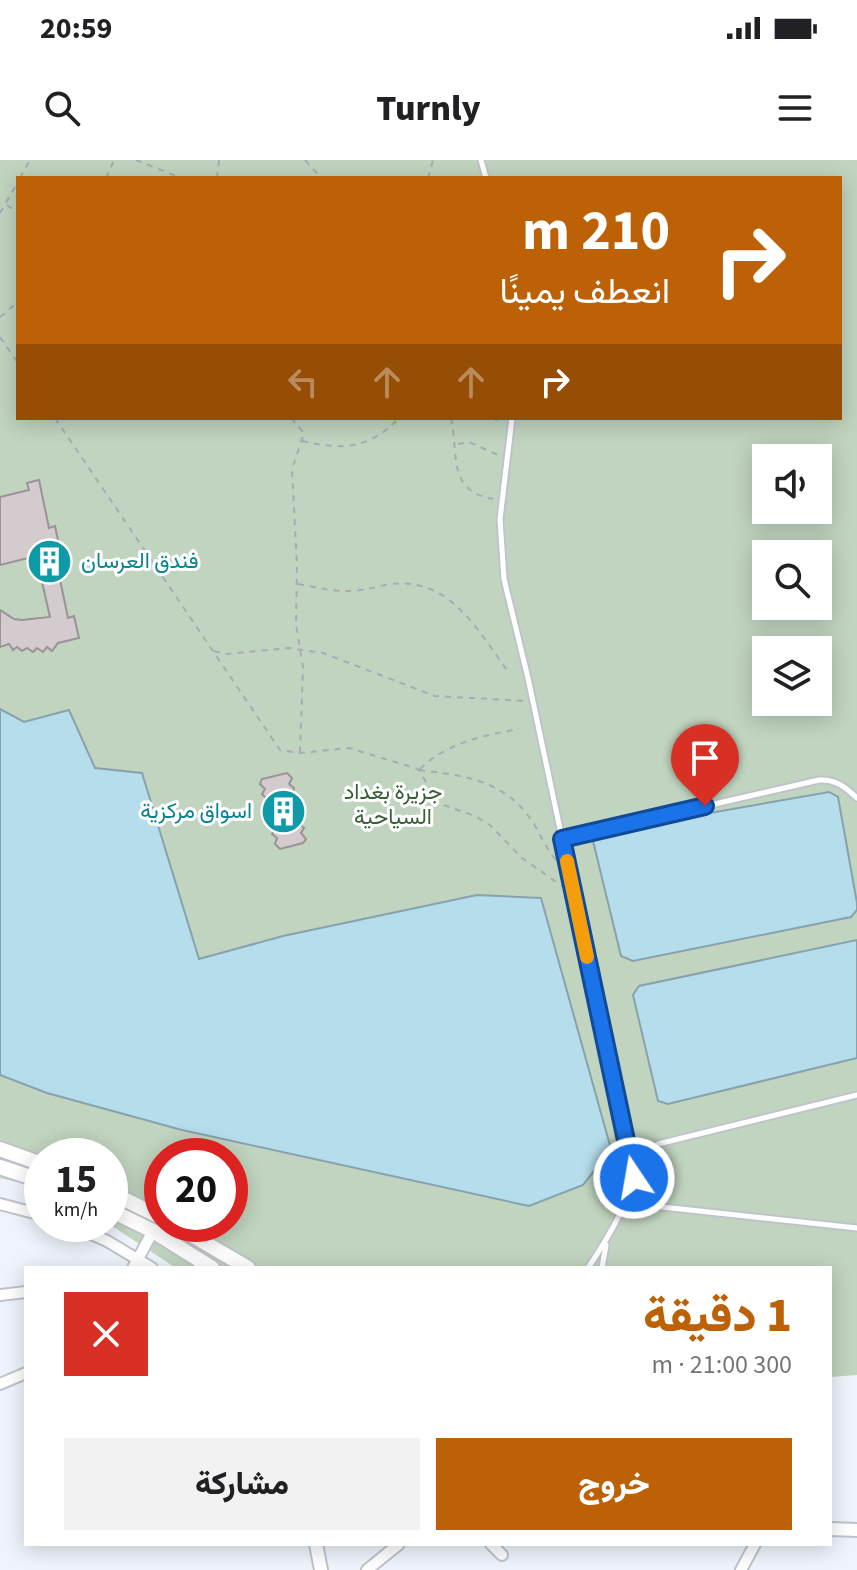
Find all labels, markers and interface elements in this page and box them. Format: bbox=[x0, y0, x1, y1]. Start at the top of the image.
text: 20:59 bbox=[40, 7, 112, 50]
text: Turnly bbox=[376, 83, 481, 134]
icon: search bbox=[40, 86, 84, 130]
icon: menu bbox=[773, 86, 817, 130]
text: 210 m bbox=[522, 192, 670, 271]
icon: right bbox=[698, 208, 802, 312]
text: انعطف يمينًا bbox=[499, 266, 670, 317]
icon: left bbox=[281, 360, 325, 404]
icon: ahead bbox=[365, 360, 409, 404]
icon: ahead bbox=[449, 360, 493, 404]
icon: right bbox=[533, 360, 577, 404]
map controls bbox=[752, 444, 832, 716]
button: sound bbox=[752, 444, 832, 524]
building icon: فندق العرسان bbox=[26, 537, 74, 585]
button: search bbox=[752, 540, 832, 620]
place label: فندق العرسان bbox=[81, 545, 199, 577]
button: layers bbox=[752, 636, 832, 716]
pin bbox=[671, 724, 739, 806]
icon: arrive bbox=[683, 736, 727, 780]
park label: جزيرة بغداد السياحية bbox=[344, 776, 442, 833]
building icon: اسواق مركزية bbox=[259, 787, 307, 835]
place label: اسواق مركزية bbox=[140, 795, 252, 827]
position arrow bbox=[592, 1136, 676, 1220]
speed limit sign: 20 bbox=[144, 1138, 248, 1242]
text: 15 bbox=[55, 1151, 97, 1208]
text: km/h bbox=[54, 1196, 98, 1224]
text: 1 دقيقة bbox=[643, 1282, 792, 1350]
button: close bbox=[64, 1292, 148, 1376]
text: 300 m · 21:00 bbox=[651, 1346, 792, 1383]
button: مشاركة bbox=[64, 1438, 420, 1530]
button: خروج bbox=[436, 1438, 792, 1530]

